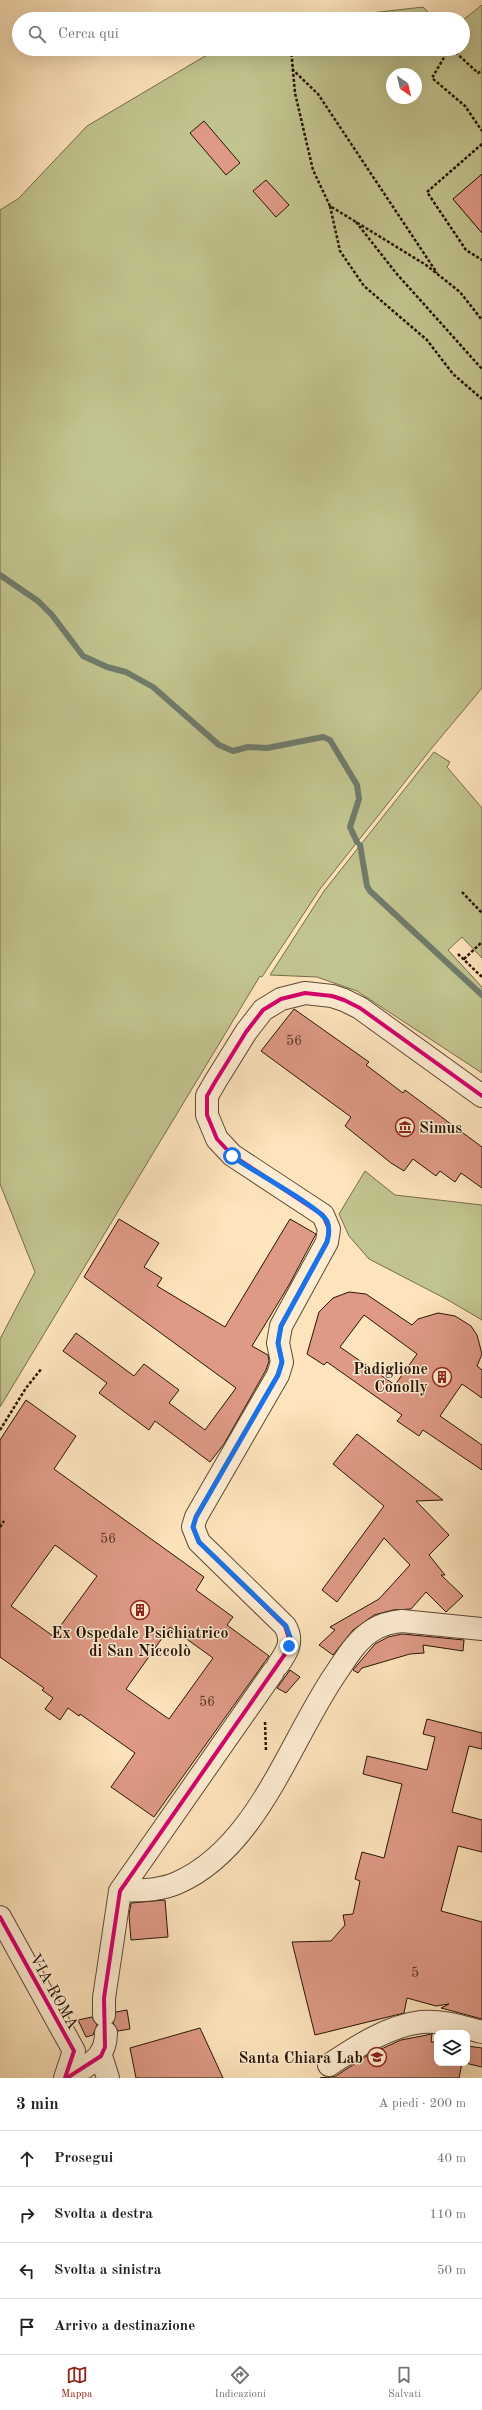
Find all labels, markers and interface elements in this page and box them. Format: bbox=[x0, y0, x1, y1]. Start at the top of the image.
search box bbox=[12, 12, 470, 56]
icon: search bbox=[26, 23, 48, 45]
text: Cerca qui bbox=[58, 27, 119, 42]
north arrow bbox=[386, 68, 422, 104]
house number: 56 bbox=[286, 1034, 302, 1048]
museum icon: Simus bbox=[394, 1116, 416, 1138]
place label: Simus bbox=[419, 1121, 462, 1137]
route start bbox=[223, 1147, 241, 1165]
place label: Padiglione Conolly bbox=[353, 1362, 428, 1396]
building icon: Padiglione Conolly bbox=[431, 1366, 453, 1388]
house number: 56 bbox=[100, 1532, 116, 1546]
building icon: Ex Ospedale Psichiatrico di San Niccolò bbox=[129, 1599, 151, 1621]
place label: Ex Ospedale Psichiatrico di San Niccolò bbox=[51, 1626, 229, 1660]
route end bbox=[280, 1637, 298, 1655]
house number: 56 bbox=[199, 1695, 215, 1709]
street label: VIA ROMA bbox=[26, 1952, 81, 2032]
house number: 5 bbox=[411, 1966, 419, 1980]
map controls bbox=[434, 2030, 470, 2066]
button: layers bbox=[434, 2030, 470, 2066]
school or university icon: Santa Chiara Lab bbox=[366, 2046, 388, 2068]
place label: Santa Chiara Lab bbox=[238, 2051, 363, 2067]
text: 3 min bbox=[16, 2096, 59, 2113]
text: A piedi · 200 m bbox=[378, 2097, 466, 2110]
icon: ahead bbox=[16, 2148, 38, 2170]
text: Prosegui bbox=[54, 2151, 113, 2166]
text: 40 m bbox=[437, 2152, 466, 2165]
icon: right bbox=[16, 2204, 38, 2226]
text: Svolta a destra bbox=[54, 2207, 153, 2222]
text: 110 m bbox=[429, 2208, 466, 2221]
icon: left bbox=[16, 2260, 38, 2282]
text: Svolta a sinistra bbox=[54, 2263, 161, 2278]
text: 50 m bbox=[437, 2264, 466, 2277]
icon: arrive bbox=[16, 2316, 38, 2338]
text: Arrivo a destinazione bbox=[54, 2319, 195, 2334]
tab: Mappa bbox=[61, 2364, 93, 2402]
tab: Indicazioni bbox=[215, 2364, 266, 2402]
tab: Salvati bbox=[388, 2364, 421, 2402]

